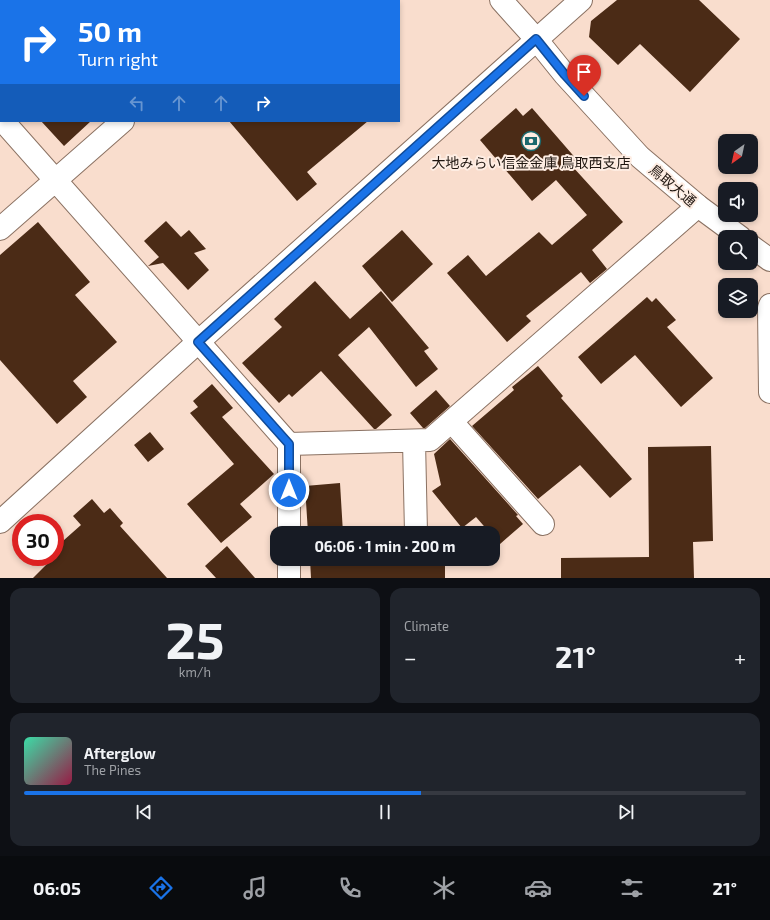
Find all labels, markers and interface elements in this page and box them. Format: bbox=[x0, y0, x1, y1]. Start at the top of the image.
text: 50 m bbox=[78, 14, 142, 48]
icon: right bbox=[12, 16, 64, 68]
text: Turn right bbox=[78, 48, 158, 70]
pin bbox=[567, 55, 601, 96]
icon: arrive bbox=[573, 61, 595, 83]
icon: left bbox=[126, 92, 148, 114]
icon: ahead bbox=[168, 92, 190, 114]
icon: ahead bbox=[210, 92, 232, 114]
icon: right bbox=[252, 92, 274, 114]
bank icon: 大地みらい信金金庫 鳥取西支店 bbox=[520, 130, 542, 152]
north arrow bbox=[718, 134, 758, 174]
map controls bbox=[718, 134, 758, 318]
place label: 大地みらい信金金庫 鳥取西支店 bbox=[431, 154, 631, 171]
street label: 鳥取大通 bbox=[646, 160, 700, 210]
button: sound bbox=[718, 182, 758, 222]
button: search bbox=[718, 230, 758, 270]
button: layers bbox=[718, 278, 758, 318]
position arrow bbox=[268, 469, 310, 511]
speed limit sign: 30 bbox=[12, 514, 64, 566]
text: 06:06 · 1 min · 200 m bbox=[314, 537, 456, 555]
text: 25 bbox=[166, 607, 224, 669]
text: Climate bbox=[404, 618, 449, 634]
text: 21° bbox=[555, 638, 596, 674]
text: − bbox=[404, 644, 417, 670]
text: + bbox=[734, 644, 746, 670]
text: km/h bbox=[179, 664, 211, 680]
text: Afterglow bbox=[84, 744, 156, 762]
text: The Pines bbox=[84, 762, 141, 778]
icon: previous bbox=[133, 801, 155, 823]
icon: pause bbox=[374, 801, 396, 823]
icon: next bbox=[615, 801, 637, 823]
icon: directions bbox=[147, 874, 175, 902]
icon: music bbox=[241, 874, 269, 902]
icon: phone bbox=[336, 874, 364, 902]
icon: climate bbox=[430, 874, 458, 902]
icon: car bbox=[524, 874, 552, 902]
icon: filters bbox=[618, 874, 646, 902]
text: 06:05 bbox=[33, 877, 81, 899]
text: 21° bbox=[712, 877, 737, 899]

